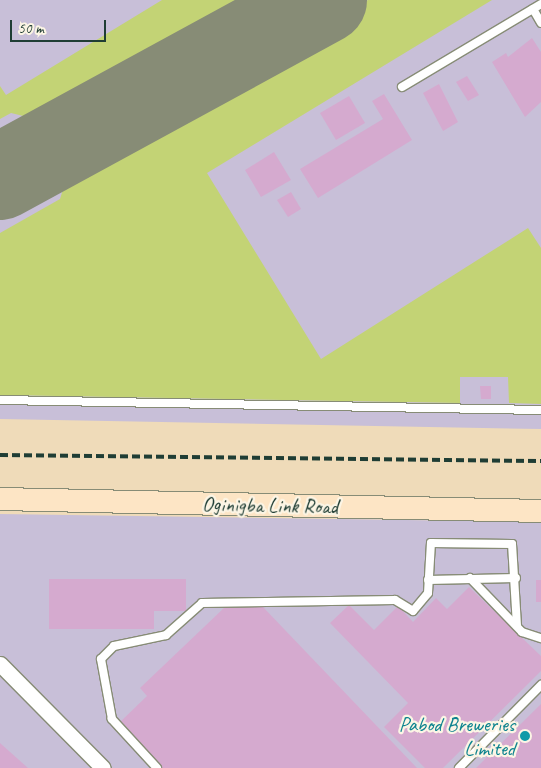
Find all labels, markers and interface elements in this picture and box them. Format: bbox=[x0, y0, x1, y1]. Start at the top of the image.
scale bar bbox=[12, 10, 109, 42]
text: 50 m bbox=[18, 19, 44, 38]
street label: Oginigba Link Road bbox=[202, 491, 338, 519]
place label: Pabod Breweries Limited bbox=[399, 711, 515, 761]
marker: Pabod Breweries Limited bbox=[519, 730, 531, 742]

